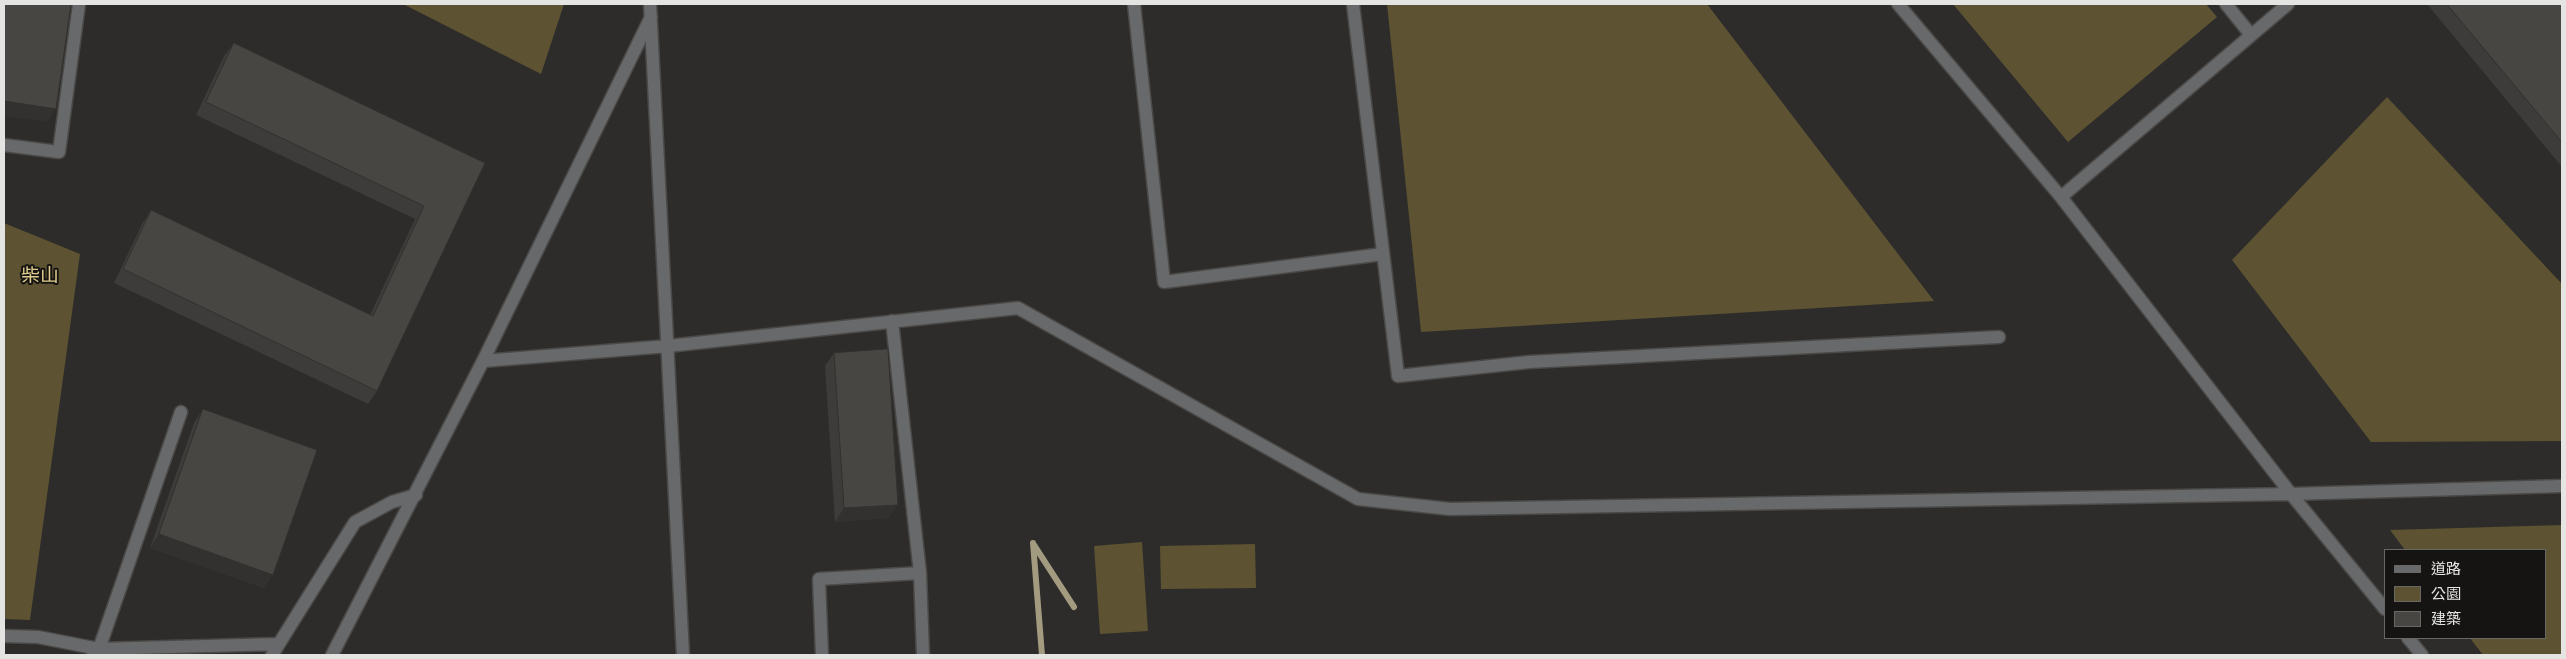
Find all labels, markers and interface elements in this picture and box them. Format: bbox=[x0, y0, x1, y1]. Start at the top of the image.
park label: 柴山 bbox=[21, 266, 59, 288]
legend bbox=[2384, 549, 2546, 639]
text: 道路 bbox=[2431, 557, 2461, 580]
text: 公園 bbox=[2431, 582, 2461, 605]
text: 建築 bbox=[2431, 607, 2461, 630]

